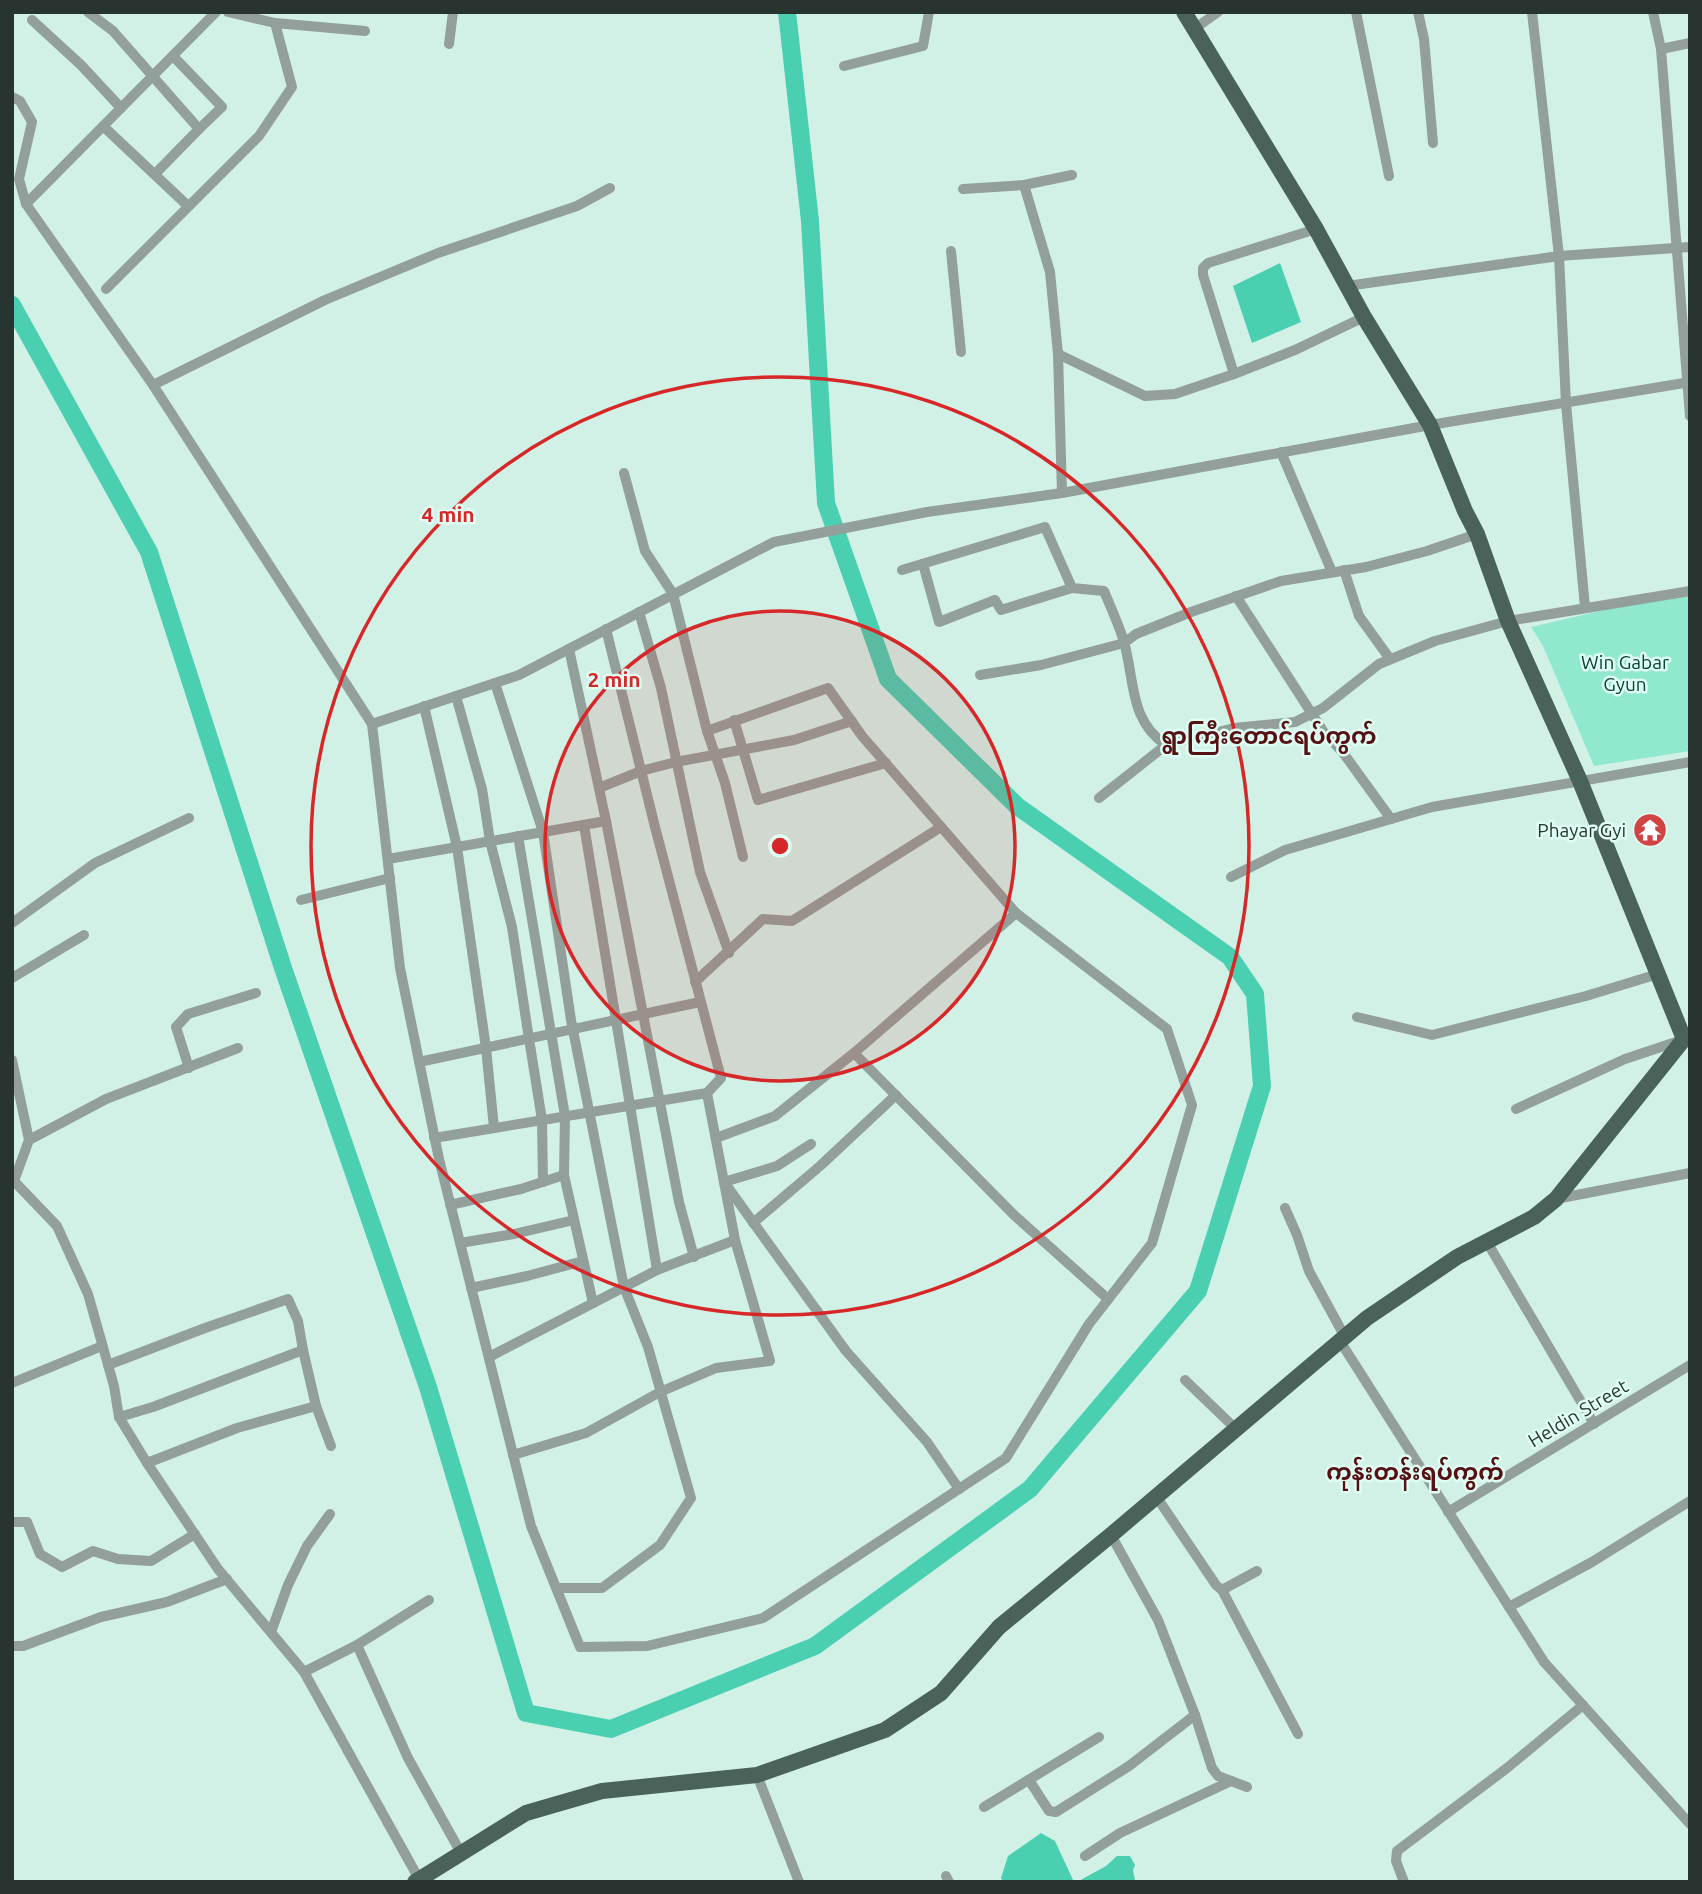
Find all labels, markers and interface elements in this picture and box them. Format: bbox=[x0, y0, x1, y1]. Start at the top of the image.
text: 4 min bbox=[421, 502, 475, 526]
park label: Win Gabar Gyun bbox=[1581, 651, 1669, 695]
text: 2 min bbox=[587, 667, 641, 691]
district label: ရွာကြီးတောင်ရပ်ကွက် bbox=[1161, 720, 1377, 755]
temple icon: Phayar Gyi bbox=[1631, 811, 1669, 849]
place label: Phayar Gyi bbox=[1537, 819, 1626, 841]
centre of rings bbox=[768, 834, 792, 858]
street label: Heldin Street bbox=[1524, 1374, 1632, 1451]
district label: ကုန်းတန်းရပ်ကွက် bbox=[1326, 1456, 1504, 1491]

